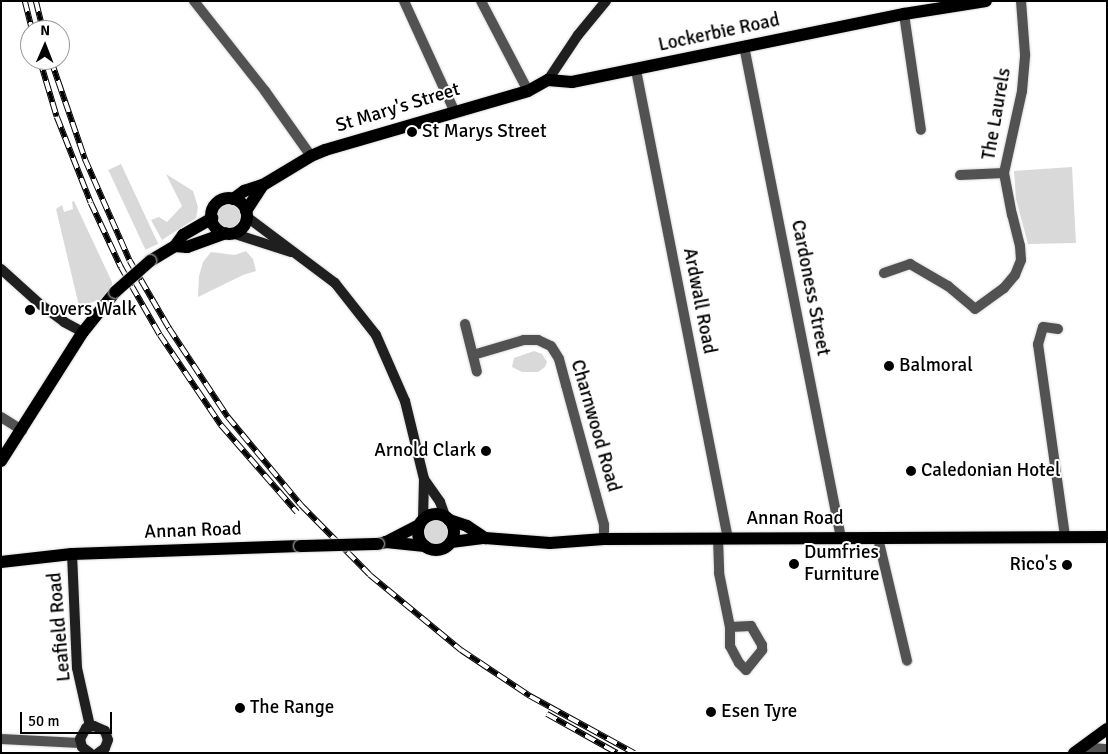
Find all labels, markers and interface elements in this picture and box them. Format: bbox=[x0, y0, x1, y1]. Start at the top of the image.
street label: Lockerbie Road bbox=[656, 9, 782, 57]
north arrow bbox=[20, 20, 70, 70]
text: N bbox=[40, 22, 50, 39]
street label: The Laurels bbox=[978, 66, 1016, 162]
street label: St Mary's Street bbox=[333, 78, 463, 138]
place label: St Marys Street bbox=[422, 121, 547, 143]
marker: St Marys Street bbox=[406, 126, 418, 138]
street label: Cardoness Street bbox=[786, 218, 834, 358]
street label: Ardwall Road bbox=[678, 246, 720, 356]
place label: Lovers Walk bbox=[40, 299, 137, 321]
marker: Lovers Walk bbox=[24, 304, 36, 316]
place label: Balmoral bbox=[899, 355, 973, 377]
street label: Charnwood Road bbox=[565, 357, 625, 495]
marker: Balmoral bbox=[883, 360, 895, 372]
place label: Arnold Clark bbox=[374, 440, 476, 462]
marker: Arnold Clark bbox=[480, 445, 492, 457]
place label: Caledonian Hotel bbox=[921, 460, 1061, 482]
marker: Caledonian Hotel bbox=[905, 465, 917, 477]
street label: Annan Road bbox=[746, 508, 844, 530]
street label: Annan Road bbox=[144, 518, 242, 544]
place label: Dumfries Furniture bbox=[804, 542, 879, 586]
place label: Rico's bbox=[1009, 554, 1057, 576]
marker: Dumfries Furniture bbox=[788, 558, 800, 570]
marker: Rico's bbox=[1061, 559, 1073, 571]
street label: Leafield Road bbox=[44, 571, 76, 683]
place label: The Range bbox=[250, 697, 334, 719]
place label: Esen Tyre bbox=[721, 701, 797, 723]
scale bar bbox=[22, 702, 115, 734]
marker: The Range bbox=[234, 702, 246, 714]
marker: Esen Tyre bbox=[705, 706, 717, 718]
text: 50 m bbox=[28, 712, 59, 730]

